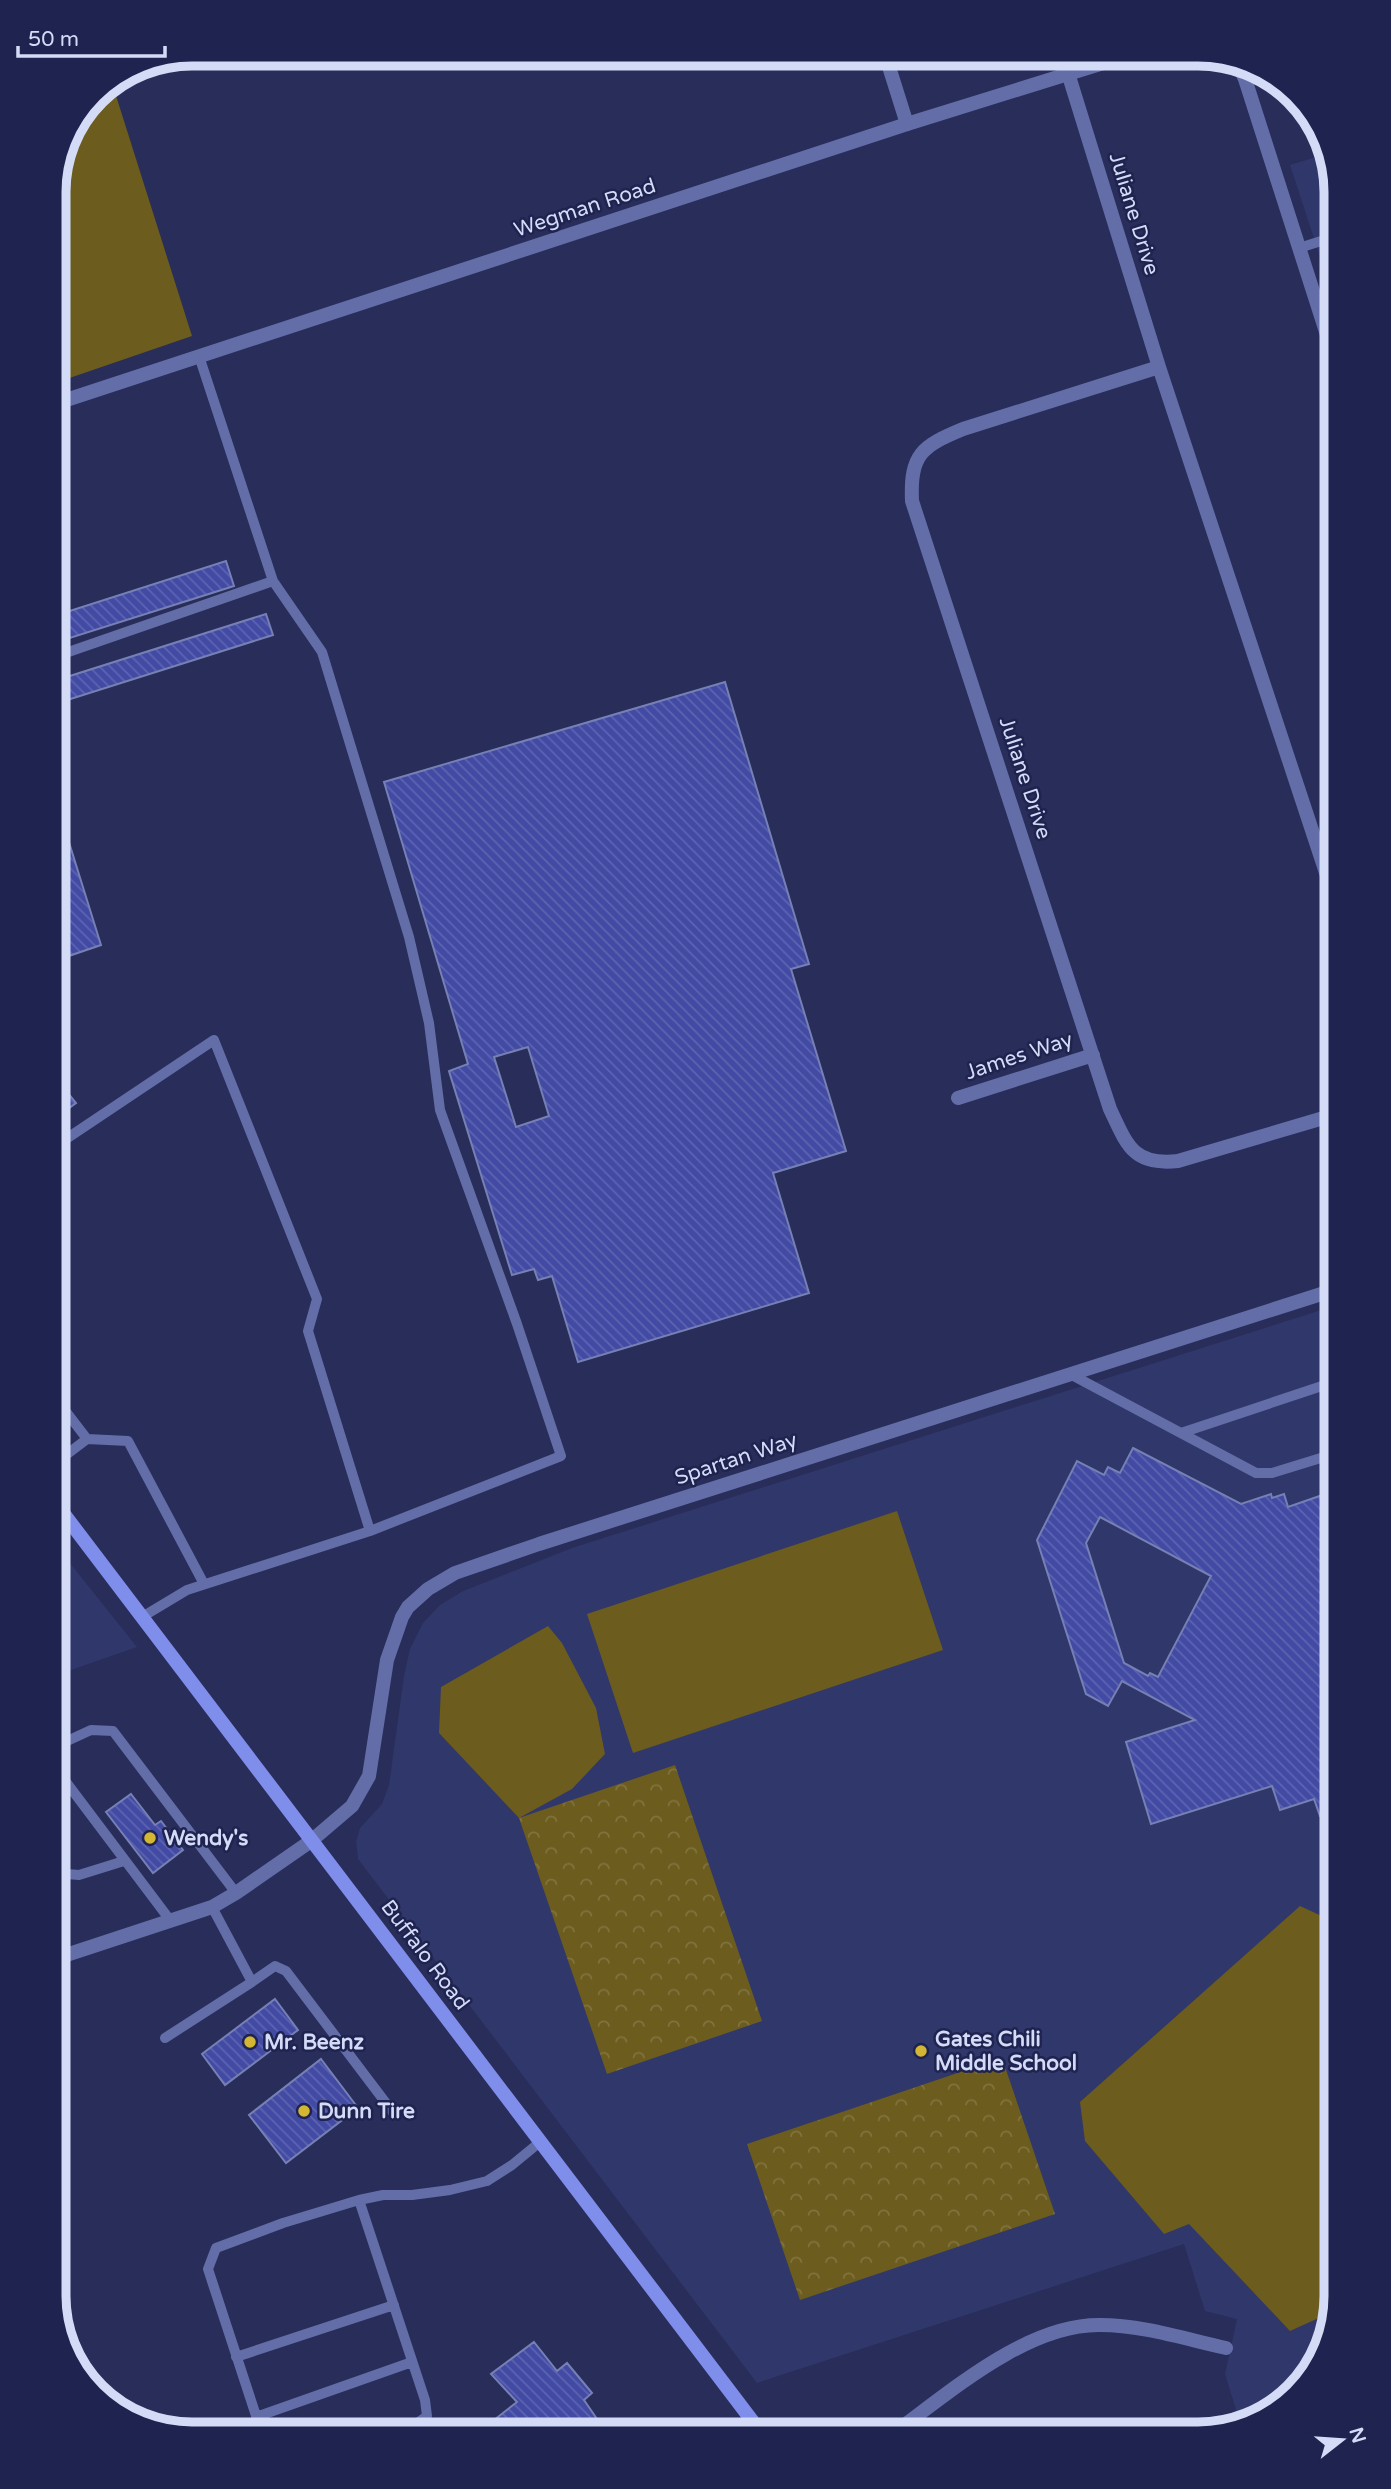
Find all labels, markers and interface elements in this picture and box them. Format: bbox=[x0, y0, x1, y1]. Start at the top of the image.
scale bar bbox=[18, 14, 164, 58]
text: 50 m bbox=[28, 27, 79, 52]
street label: Juliane Drive bbox=[1104, 150, 1165, 278]
street label: Wegman Road bbox=[511, 173, 659, 243]
street label: Juliane Drive bbox=[994, 714, 1056, 842]
street label: James Way bbox=[962, 1027, 1076, 1085]
street label: Spartan Way bbox=[672, 1427, 800, 1491]
place label: Wendy's bbox=[164, 1826, 248, 1851]
marker: Wendy's bbox=[142, 1830, 158, 1846]
street label: Buffalo Road bbox=[376, 1895, 474, 2015]
place label: Gates Chili Middle School bbox=[935, 2027, 1077, 2076]
place label: Mr. Beenz bbox=[264, 2030, 364, 2055]
marker: Mr. Beenz bbox=[242, 2034, 258, 2050]
marker: Gates Chili Middle School bbox=[913, 2043, 929, 2059]
place label: Dunn Tire bbox=[318, 2099, 415, 2124]
marker: Dunn Tire bbox=[296, 2103, 312, 2119]
north arrow bbox=[1307, 2405, 1377, 2475]
text: N bbox=[1345, 2425, 1370, 2446]

